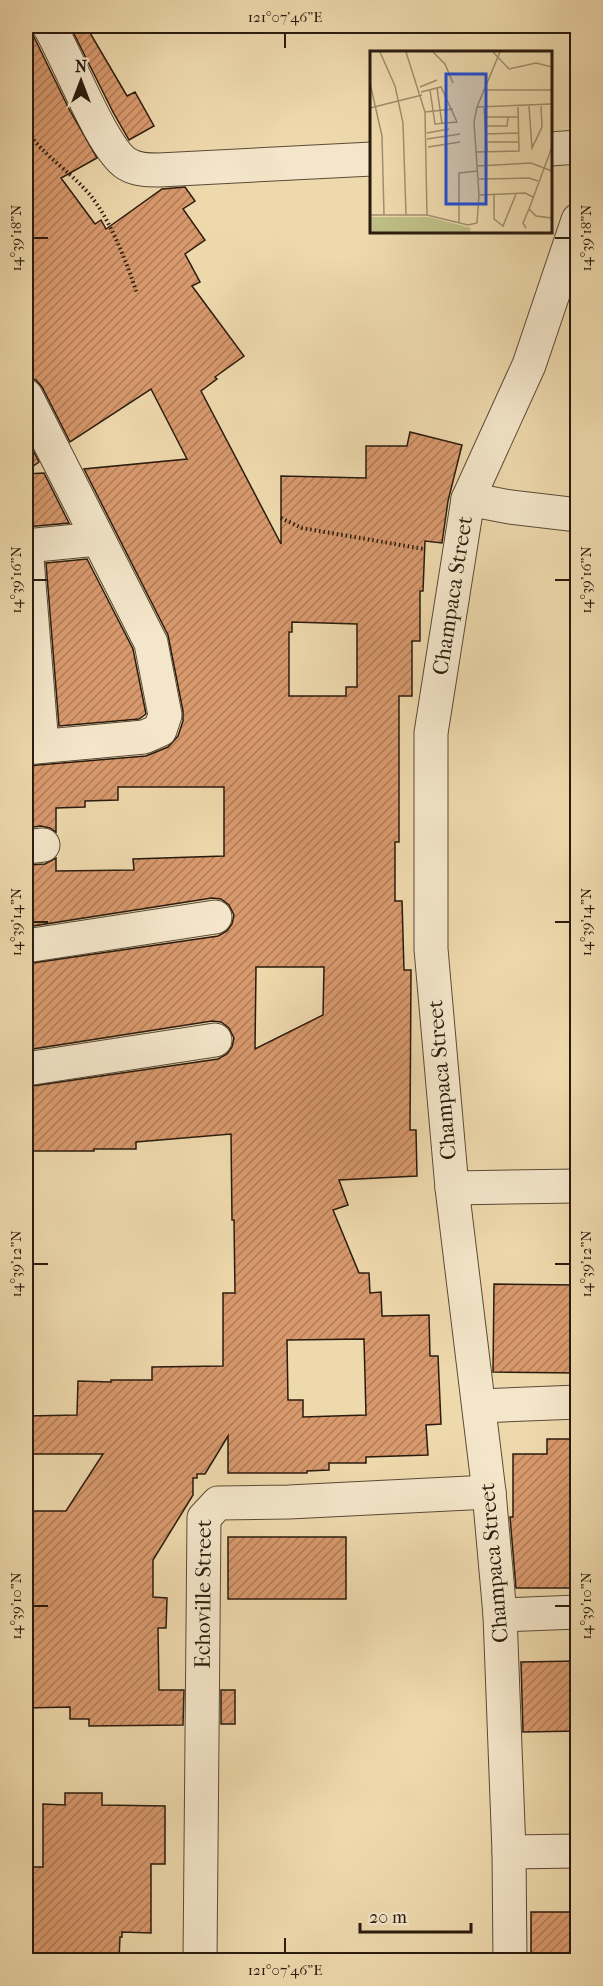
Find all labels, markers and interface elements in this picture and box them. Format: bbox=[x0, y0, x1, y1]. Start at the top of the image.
text: 121°07'46"E bbox=[248, 8, 322, 26]
north arrow bbox=[51, 51, 111, 111]
inset map bbox=[370, 51, 552, 232]
text: N bbox=[75, 57, 88, 76]
text: 14°39'18"N bbox=[7, 204, 25, 272]
text: 14°39'18"N bbox=[577, 204, 595, 272]
street label: Champaca Street bbox=[427, 514, 478, 677]
text: 14°39'16"N bbox=[7, 546, 25, 614]
text: 14°39'16"N bbox=[577, 546, 595, 614]
text: 14°39'14"N bbox=[7, 887, 25, 956]
text: 14°39'14"N bbox=[577, 887, 595, 956]
street label: Champaca Street bbox=[422, 999, 462, 1161]
text: 14°39'12"N bbox=[7, 1230, 25, 1298]
text: 14°39'12"N bbox=[577, 1230, 595, 1298]
street label: Champaca Street bbox=[474, 1482, 514, 1644]
street label: Echoville Street bbox=[190, 1519, 217, 1669]
text: 14°39'10"N bbox=[7, 1572, 25, 1640]
text: 14°39'10"N bbox=[577, 1572, 595, 1640]
scale bar bbox=[360, 1896, 471, 1934]
text: 20 m bbox=[369, 1907, 407, 1928]
text: 121°07'46"E bbox=[248, 1961, 322, 1979]

